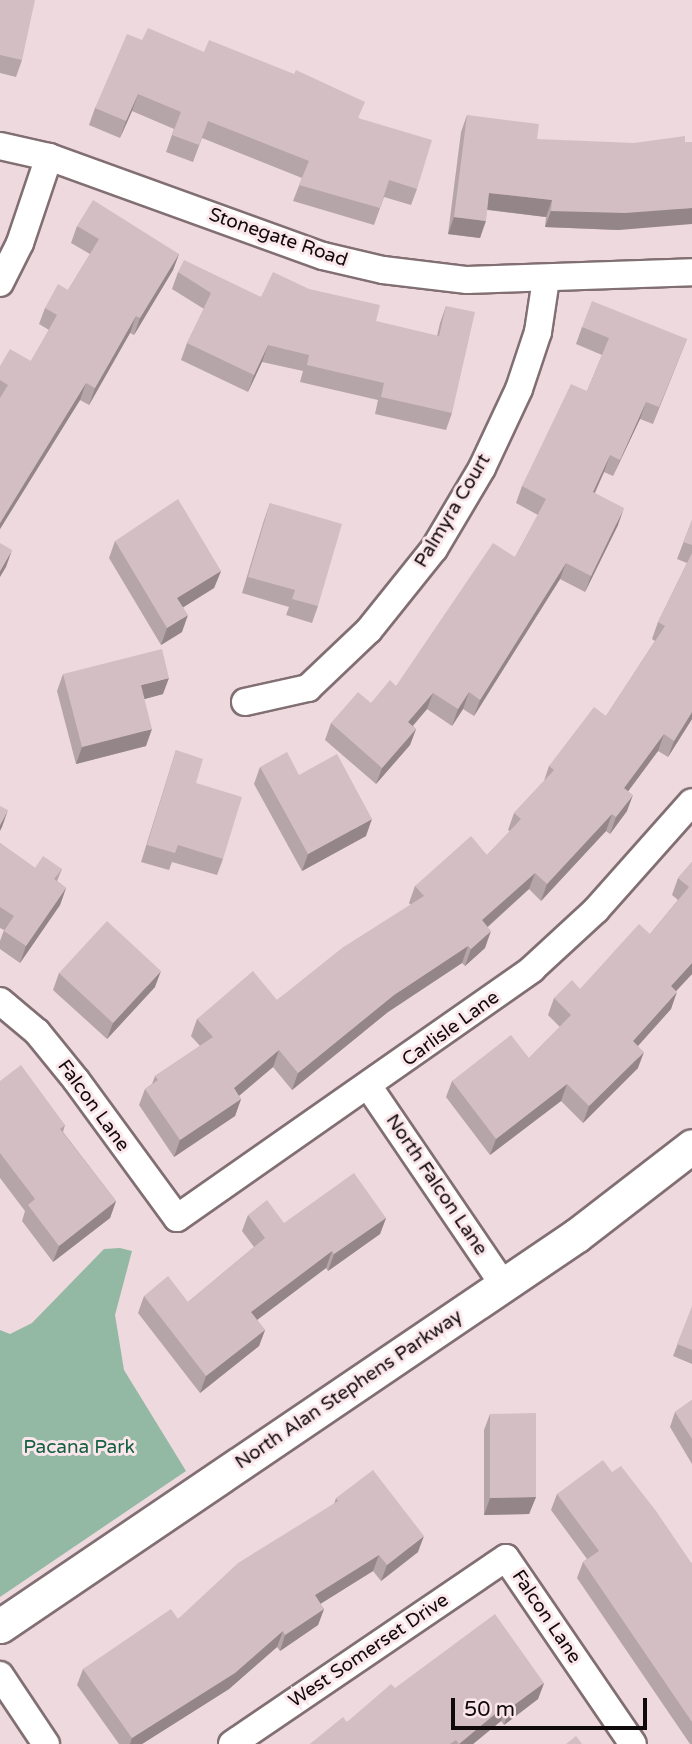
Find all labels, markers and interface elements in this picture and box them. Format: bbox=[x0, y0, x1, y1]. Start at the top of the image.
street label: Stonegate Road bbox=[206, 204, 350, 272]
street label: Palmyra Court bbox=[410, 450, 496, 572]
street label: Carlisle Lane bbox=[398, 986, 504, 1072]
street label: Falcon Lane bbox=[52, 1056, 134, 1156]
street label: North Falcon Lane bbox=[380, 1110, 492, 1260]
street label: North Alan Stephens Parkway bbox=[231, 1305, 467, 1475]
park label: Pacana Park bbox=[23, 1437, 135, 1459]
street label: Falcon Lane bbox=[506, 1566, 586, 1668]
street label: West Somerset Drive bbox=[285, 1589, 453, 1713]
scale bar bbox=[454, 1684, 650, 1728]
text: 50 m bbox=[464, 1697, 515, 1722]

